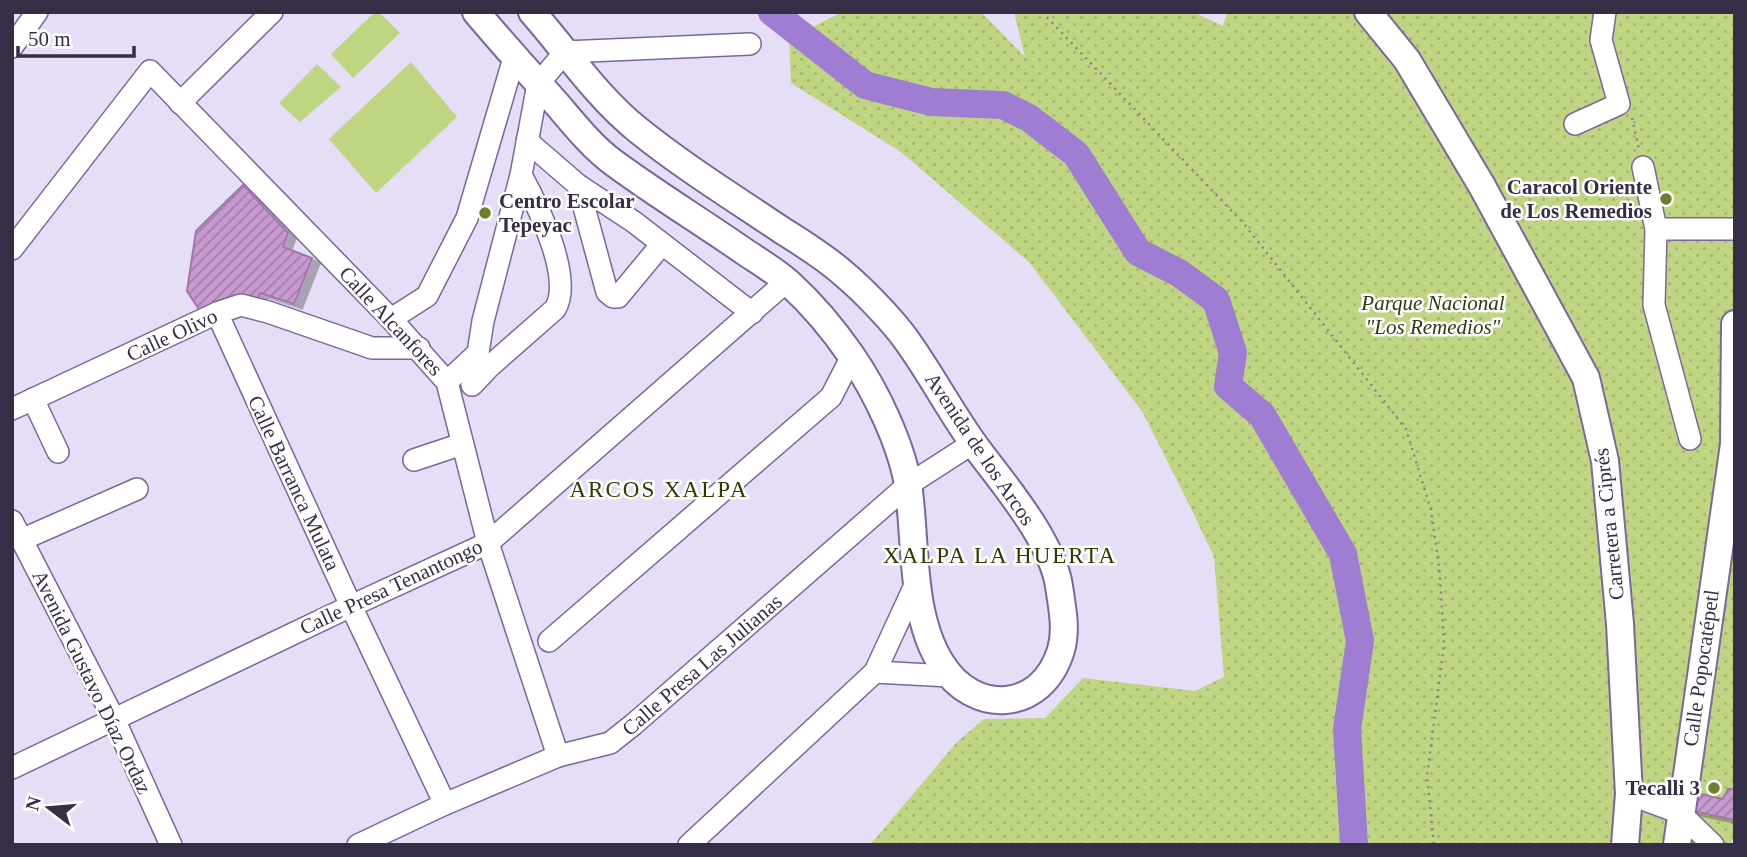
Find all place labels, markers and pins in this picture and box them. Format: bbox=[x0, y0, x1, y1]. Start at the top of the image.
place label: Caracol Oriente de Los Remedios bbox=[1500, 175, 1652, 223]
place label: Centro Escolar Tepeyac bbox=[499, 189, 635, 237]
marker: Caracol Oriente de Los Remedios bbox=[1658, 191, 1674, 207]
marker: Centro Escolar Tepeyac bbox=[477, 205, 493, 221]
place label: Tecalli 3 bbox=[1626, 776, 1700, 800]
marker: Tecalli 3 bbox=[1706, 780, 1722, 796]

